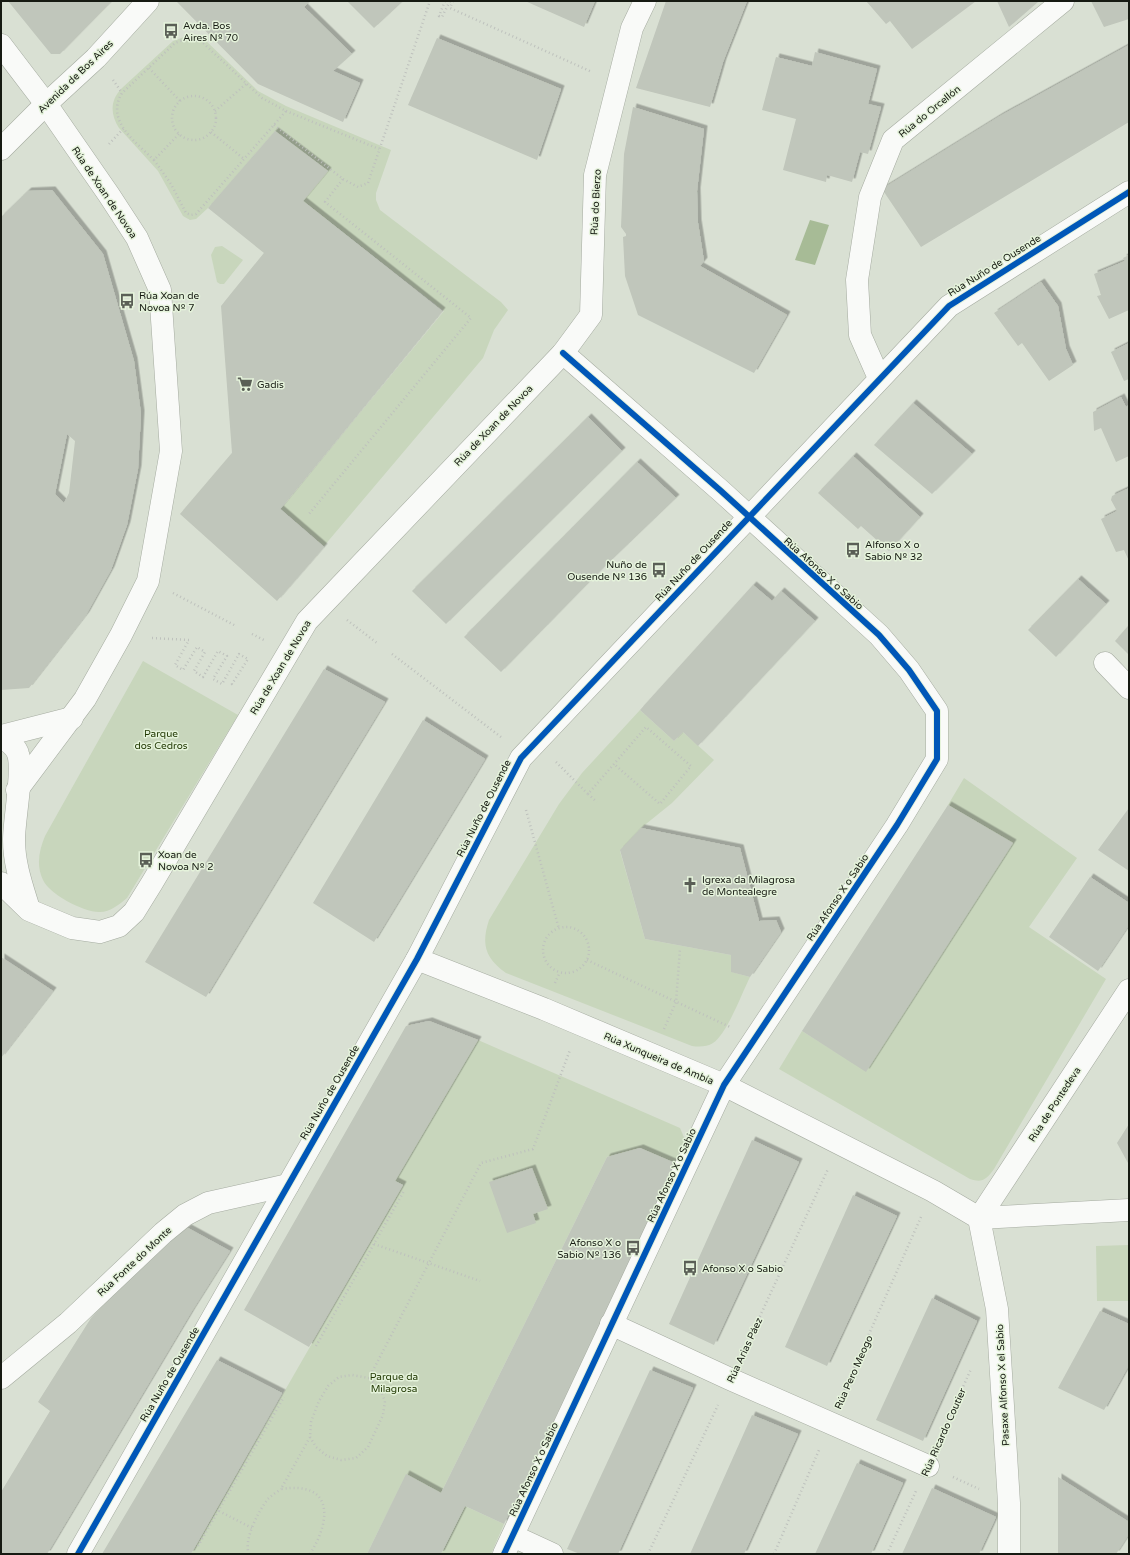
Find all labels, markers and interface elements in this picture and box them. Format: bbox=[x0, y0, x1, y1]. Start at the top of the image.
place label: Avda. Bos Aires Nº 70 bbox=[183, 20, 238, 44]
bus stop icon: Avda. Bos Aires Nº 70 bbox=[162, 22, 180, 40]
street label: Avenida de Bos Aires bbox=[36, 38, 116, 116]
street label: Rúa do Orcellón bbox=[896, 83, 963, 140]
street label: Rúa de Xoan de Novoa bbox=[69, 144, 139, 241]
street label: Rúa do Bierzo bbox=[588, 169, 604, 235]
street label: Rúa Nuño de Ousende bbox=[946, 232, 1044, 299]
place label: Rúa Xoan de Novoa Nº 7 bbox=[139, 290, 199, 314]
bus stop icon: Rúa Xoan de Novoa Nº 7 bbox=[118, 292, 136, 310]
supermarket icon: Gadis bbox=[236, 375, 254, 393]
place label: Gadis bbox=[257, 379, 284, 391]
street label: Rúa de Xoan de Novoa bbox=[452, 383, 536, 469]
street label: Rúa Nuño de Ousende bbox=[653, 517, 735, 604]
street label: Rúa Afonso X o Sabio bbox=[781, 535, 865, 613]
place label: Alfonso X o Sabio Nº 32 bbox=[865, 539, 923, 563]
bus stop icon: Alfonso X o Sabio Nº 32 bbox=[844, 541, 862, 559]
place label: Nuño de Ousende Nº 136 bbox=[567, 559, 647, 583]
bus stop icon: Nuño de Ousende Nº 136 bbox=[650, 561, 668, 579]
street label: Rúa de Xoan de Novoa bbox=[248, 618, 314, 717]
park label: Parque dos Cedros bbox=[134, 728, 188, 752]
street label: Rúa Nuño de Ousende bbox=[454, 758, 514, 859]
place label: Xoan de Novoa Nº 2 bbox=[158, 849, 213, 873]
bus stop icon: Xoan de Novoa Nº 2 bbox=[137, 851, 155, 869]
street label: Rúa Afonso X o Sabio bbox=[804, 852, 871, 943]
place label: Igrexa da Milagrosa de Montealegre bbox=[702, 874, 795, 898]
church icon: Igrexa da Milagrosa de Montealegre bbox=[681, 876, 699, 894]
street label: Rúa Xunqueira de Ambía bbox=[602, 1030, 715, 1088]
street label: Rúa Nuño de Ousende bbox=[298, 1043, 362, 1142]
street label: Rúa de Pontedeva bbox=[1026, 1065, 1084, 1144]
street label: Rúa Afonso X o Sabio bbox=[645, 1126, 699, 1224]
street label: Rúa Fonte do Monte bbox=[95, 1224, 175, 1299]
place label: Afonso X o Sabio Nº 136 bbox=[557, 1237, 621, 1261]
bus stop icon: Afonso X o Sabio Nº 136 bbox=[624, 1239, 642, 1257]
bus stop icon: Afonso X o Sabio bbox=[681, 1259, 699, 1277]
place label: Afonso X o Sabio bbox=[702, 1263, 783, 1275]
street label: Rúa Arias Páez bbox=[724, 1316, 765, 1385]
street label: Pasaxe Alfonso X el Sabio bbox=[994, 1324, 1012, 1446]
street label: Rúa Nuño de Ousende bbox=[138, 1325, 202, 1424]
street label: Rúa Pero Meogo bbox=[832, 1334, 876, 1411]
park label: Parque da Milagrosa bbox=[370, 1371, 418, 1395]
street label: Rúa Ricardo Coutier bbox=[919, 1386, 969, 1478]
street label: Rúa Afonso X o Sabio bbox=[507, 1420, 561, 1518]

